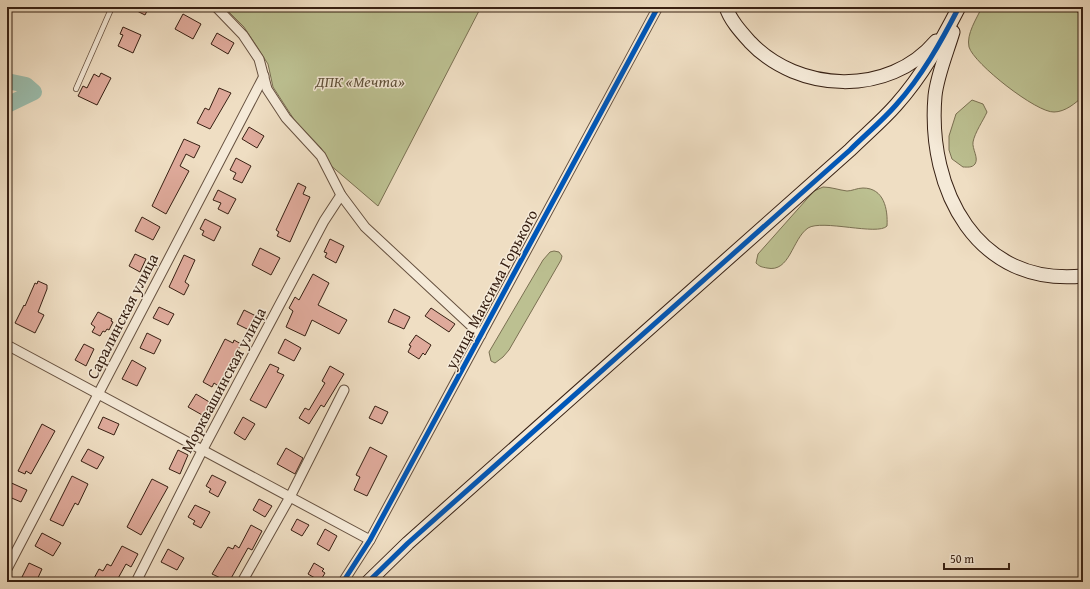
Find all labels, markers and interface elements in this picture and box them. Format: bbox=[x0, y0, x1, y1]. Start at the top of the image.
park label: ДПК «Мечта» bbox=[314, 69, 405, 93]
street label: улица Максима Горького bbox=[438, 205, 543, 374]
street label: Саралинская улица bbox=[80, 249, 164, 383]
street label: Морквашинская улица bbox=[174, 303, 272, 457]
scale bar bbox=[944, 545, 1009, 571]
text: 50 m bbox=[950, 550, 974, 567]

